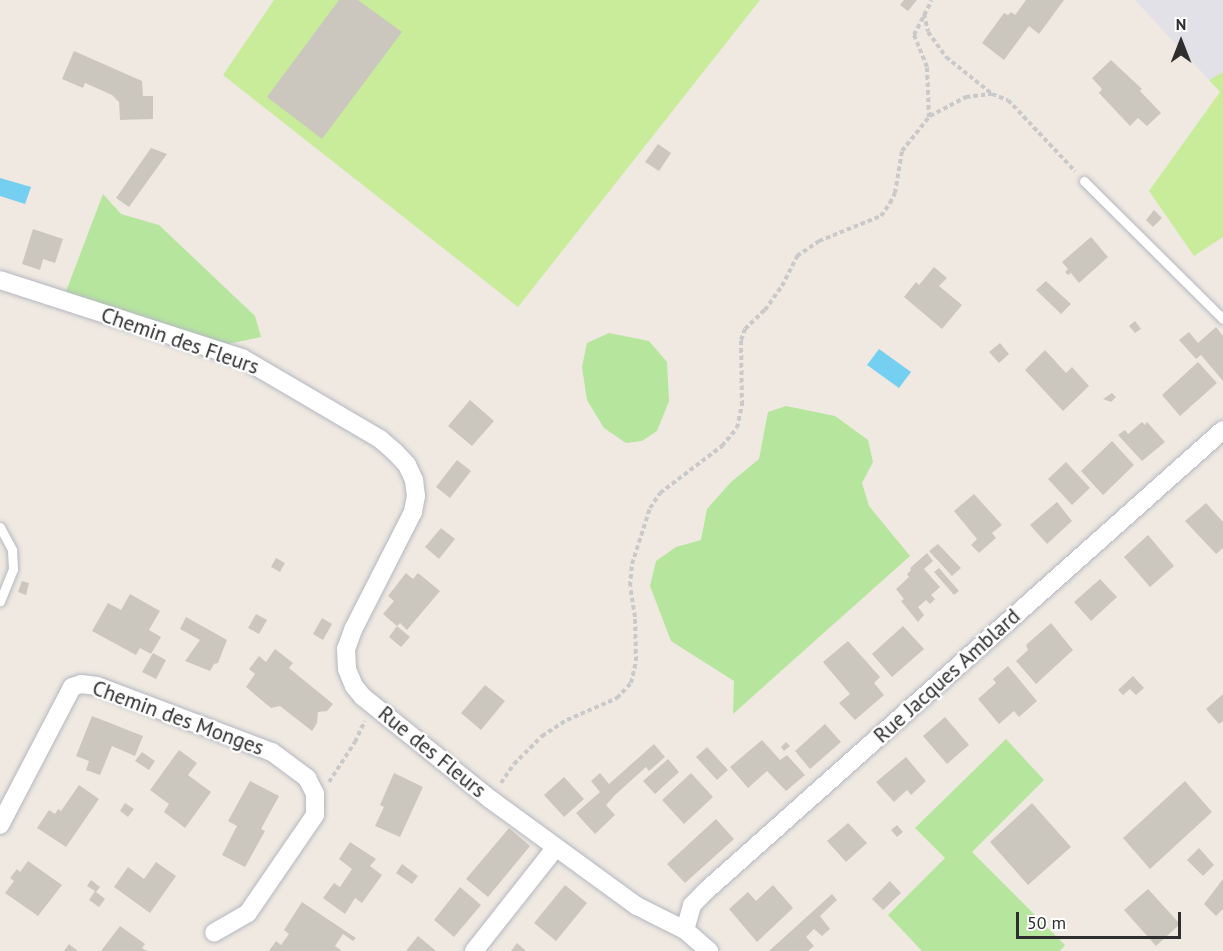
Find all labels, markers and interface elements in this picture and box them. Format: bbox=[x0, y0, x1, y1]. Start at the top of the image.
north arrow bbox=[1151, 12, 1211, 72]
text: N bbox=[1176, 14, 1186, 34]
street label: Chemin des Fleurs bbox=[98, 302, 262, 380]
street label: Rue Jacques Amblard bbox=[868, 603, 1026, 749]
street label: Chemin des Monges bbox=[89, 675, 267, 761]
street label: Rue des Fleurs bbox=[373, 701, 491, 803]
scale bar bbox=[1019, 900, 1184, 938]
text: 50 m bbox=[1027, 911, 1066, 934]

